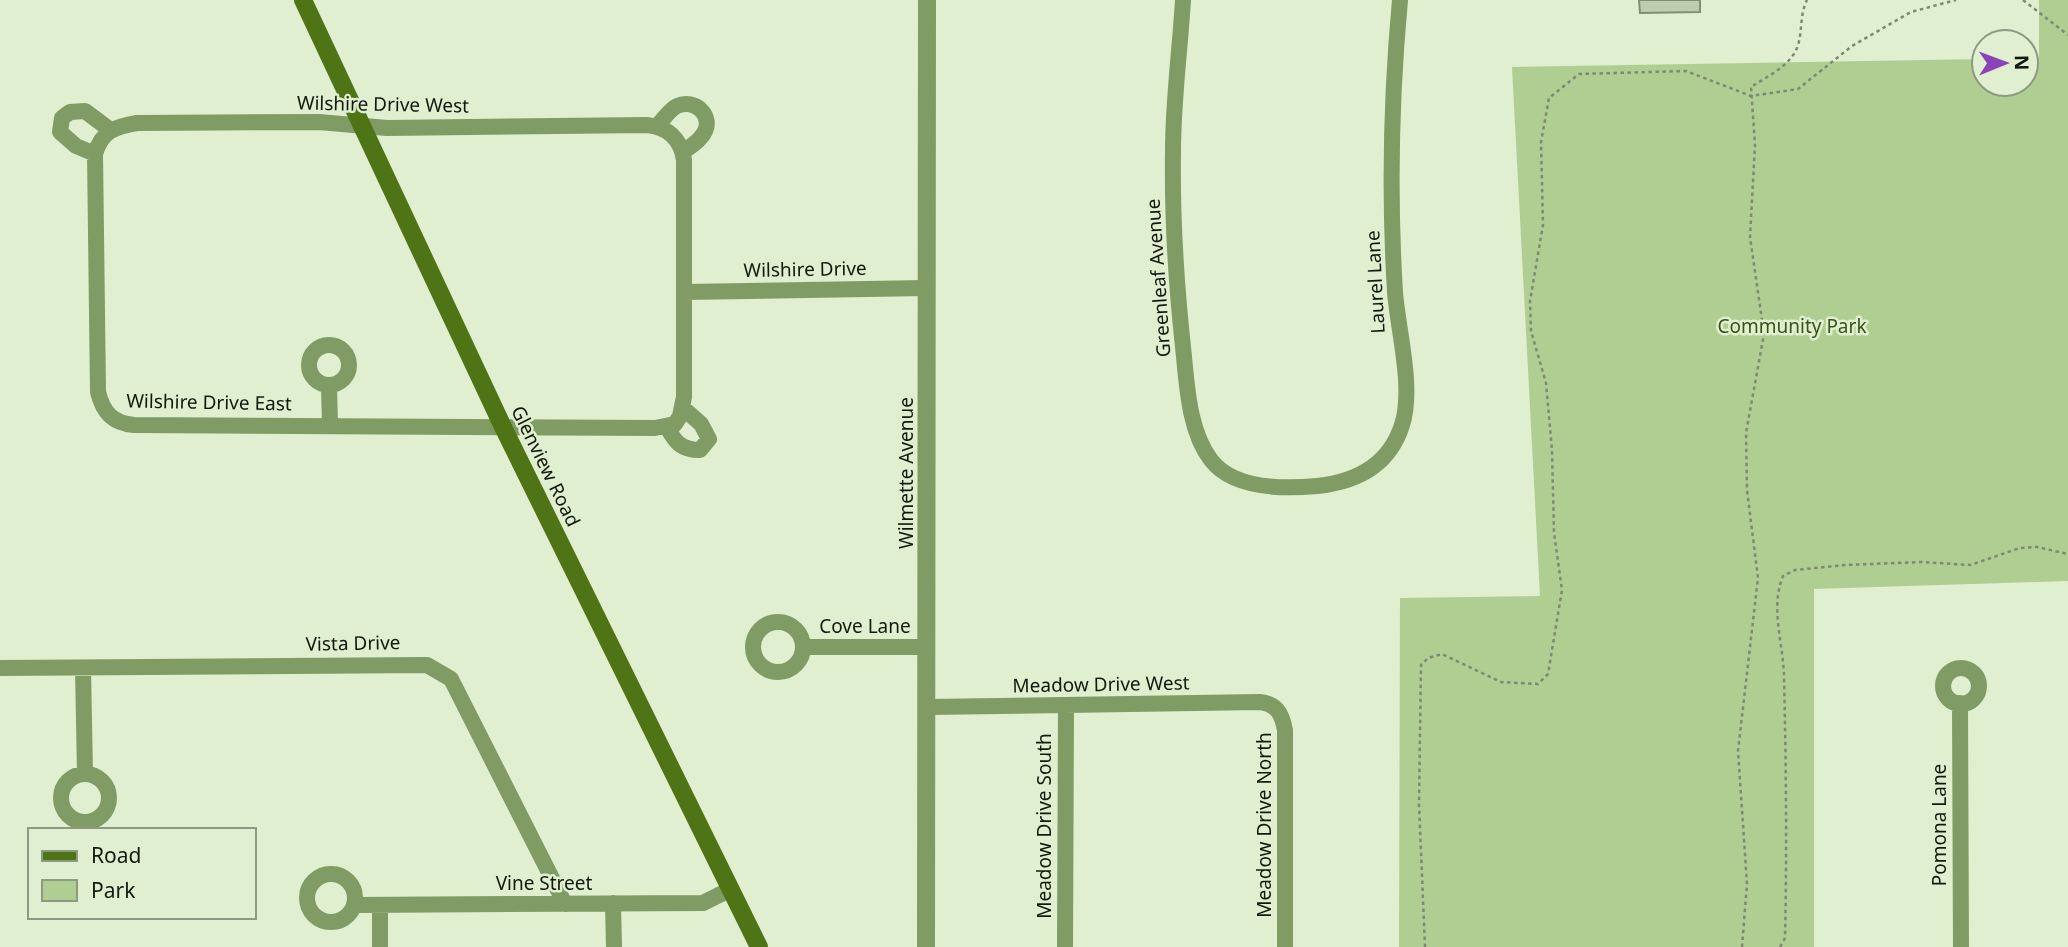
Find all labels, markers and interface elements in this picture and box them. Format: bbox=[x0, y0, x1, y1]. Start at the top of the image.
north arrow bbox=[1970, 28, 2040, 98]
text: N bbox=[2009, 55, 2035, 71]
street label: Wilshire Drive West bbox=[297, 89, 469, 119]
street label: Greenleaf Avenue bbox=[1139, 198, 1177, 358]
street label: Laurel Lane bbox=[1359, 230, 1391, 334]
street label: Wilshire Drive bbox=[743, 255, 867, 283]
park label: Community Park bbox=[1717, 313, 1867, 339]
street label: Wilshire Drive East bbox=[126, 388, 292, 416]
street label: Wilmette Avenue bbox=[893, 397, 919, 549]
street label: Glenview Road bbox=[505, 401, 587, 531]
street label: Cove Lane bbox=[819, 613, 911, 639]
street label: Vista Drive bbox=[305, 629, 401, 657]
street label: Meadow Drive West bbox=[1012, 669, 1190, 699]
street label: Meadow Drive North bbox=[1251, 732, 1277, 918]
street label: Meadow Drive South bbox=[1031, 733, 1057, 919]
street label: Pomona Lane bbox=[1926, 764, 1952, 886]
legend bbox=[28, 828, 256, 919]
text: Road bbox=[91, 841, 141, 869]
street label: Vine Street bbox=[496, 870, 593, 896]
text: Park bbox=[91, 876, 136, 904]

